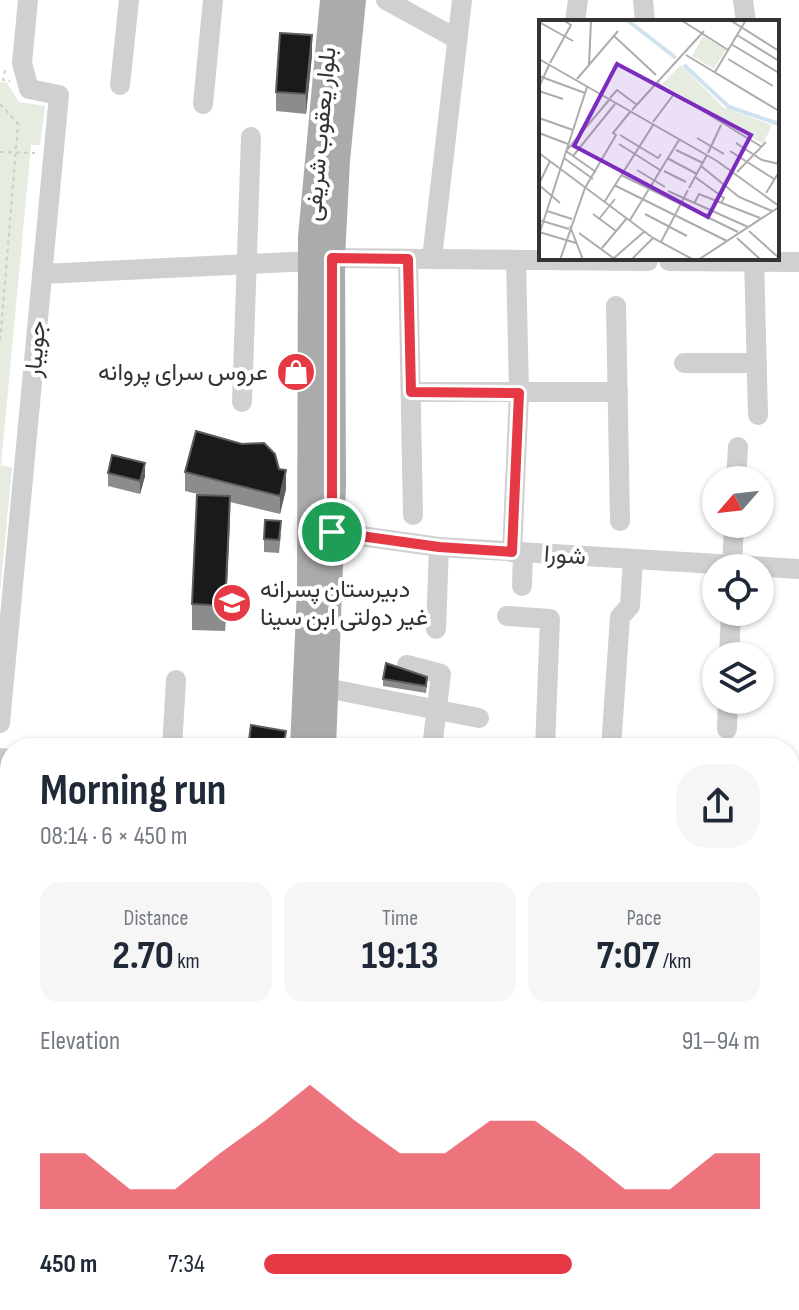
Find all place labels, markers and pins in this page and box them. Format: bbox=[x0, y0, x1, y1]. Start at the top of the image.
shop icon: عروس سرای پروانه bbox=[275, 351, 317, 393]
place label: عروس سرای پروانه bbox=[98, 358, 268, 388]
pin bbox=[298, 498, 366, 566]
place label: دبیرستان پسرانه غیر دولتی ابن سینا bbox=[260, 575, 428, 632]
school or university icon: دبیرستان پسرانه غیر دولتی ابن سینا bbox=[211, 582, 253, 624]

